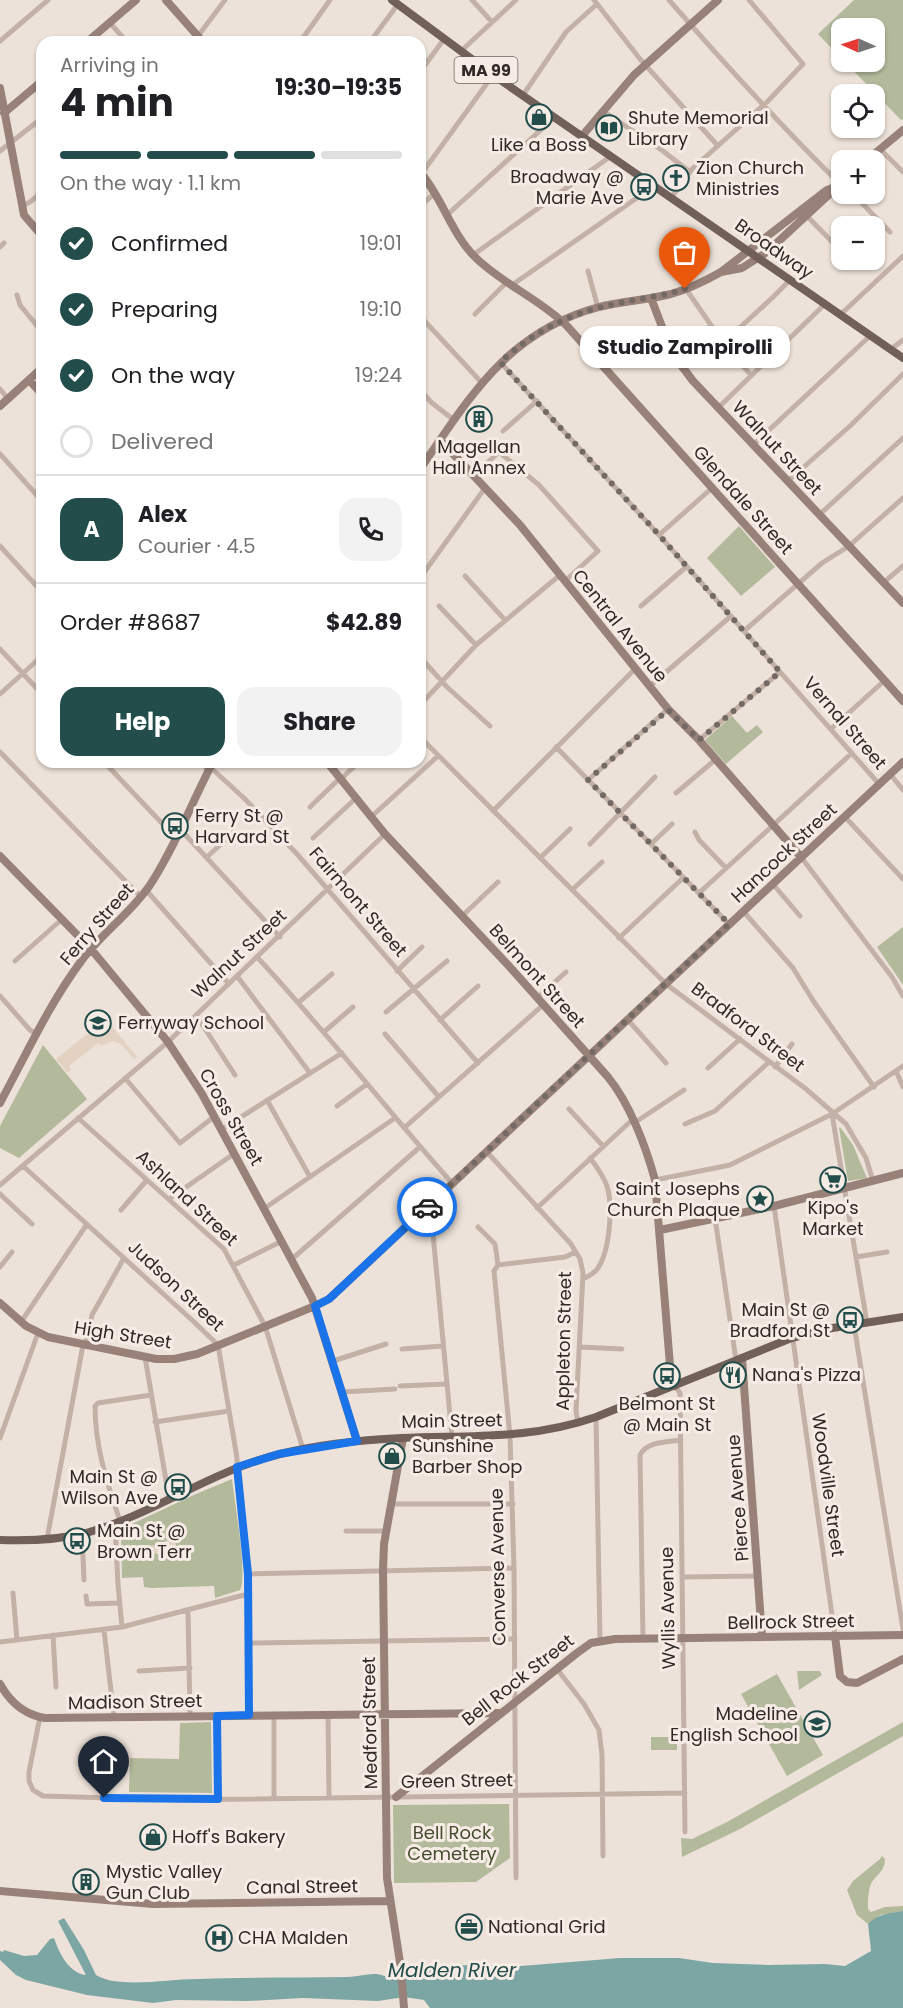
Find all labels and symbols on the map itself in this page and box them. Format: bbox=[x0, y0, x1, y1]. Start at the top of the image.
north arrow bbox=[831, 18, 885, 72]
road number: MA 99 bbox=[454, 57, 518, 83]
shop icon: Like a Boss bbox=[524, 102, 554, 132]
place label: Shute Memorial Library bbox=[628, 105, 769, 151]
library icon: Shute Memorial Library bbox=[594, 113, 624, 143]
place label: Like a Boss bbox=[491, 132, 587, 157]
place label: Zion Church Ministries bbox=[696, 155, 804, 201]
church icon: Zion Church Ministries bbox=[661, 163, 691, 193]
place label: Broadway @ Marie Ave bbox=[510, 164, 624, 210]
bus stop icon: Broadway @ Marie Ave bbox=[629, 172, 659, 202]
street label: Broadway bbox=[730, 212, 819, 285]
pin bbox=[659, 227, 710, 289]
callout: Studio Zampirolli bbox=[580, 325, 790, 367]
street label: Walnut Street bbox=[727, 395, 828, 501]
building icon: Magellan Hall Annex bbox=[464, 404, 494, 434]
place label: Magellan Hall Annex bbox=[432, 434, 526, 480]
street label: Glendale Street bbox=[688, 440, 799, 560]
street label: Central Avenue bbox=[567, 564, 674, 688]
street label: Vernal Street bbox=[798, 671, 893, 775]
street label: Hancock Street bbox=[725, 797, 842, 908]
place label: Ferry St @ Harvard St bbox=[195, 803, 289, 849]
bus stop icon: Ferry St @ Harvard St bbox=[160, 811, 190, 841]
street label: Fairmont Street bbox=[304, 841, 413, 962]
street label: Ferry Street bbox=[54, 877, 139, 970]
street label: Walnut Street bbox=[186, 903, 292, 1004]
street label: Belmont Street bbox=[484, 918, 591, 1033]
street label: Bradford Street bbox=[687, 976, 810, 1077]
school or university icon: Ferryway School bbox=[83, 1008, 113, 1038]
place label: Ferryway School bbox=[118, 1010, 264, 1035]
street label: Cross Street bbox=[193, 1064, 269, 1170]
street label: Ashland Street bbox=[131, 1144, 244, 1251]
supermarket icon: Kipo's Market bbox=[818, 1165, 848, 1195]
place label: Saint Josephs Church Plaque bbox=[607, 1176, 740, 1222]
courier bbox=[397, 1177, 457, 1237]
place icon: Saint Josephs Church Plaque bbox=[745, 1184, 775, 1214]
place label: Kipo's Market bbox=[802, 1195, 864, 1241]
street label: Judson Street bbox=[123, 1234, 230, 1337]
street label: Appleton Street bbox=[550, 1271, 577, 1411]
place label: Main St @ Bradford St bbox=[730, 1297, 830, 1343]
bus stop icon: Main St @ Bradford St bbox=[835, 1305, 865, 1335]
street label: High Street bbox=[73, 1314, 173, 1355]
restaurant icon: Nana's Pizza bbox=[718, 1360, 748, 1390]
bus stop icon: Belmont St @ Main St bbox=[652, 1361, 682, 1391]
place label: Nana's Pizza bbox=[752, 1362, 861, 1387]
place label: Belmont St @ Main St bbox=[619, 1391, 715, 1437]
street label: Main Street bbox=[401, 1407, 503, 1434]
street label: Woodville Street bbox=[806, 1411, 851, 1558]
place label: Sunshine Barber Shop bbox=[412, 1433, 523, 1479]
street label: Pierce Avenue bbox=[721, 1434, 754, 1562]
shop icon: Sunshine Barber Shop bbox=[377, 1441, 407, 1471]
place label: Main St @ Wilson Ave bbox=[61, 1464, 158, 1510]
bus stop icon: Main St @ Wilson Ave bbox=[163, 1472, 193, 1502]
street label: Converse Avenue bbox=[484, 1488, 511, 1646]
place label: Main St @ Brown Terr bbox=[97, 1518, 192, 1564]
bus stop icon: Main St @ Brown Terr bbox=[62, 1526, 92, 1556]
street label: Wyllis Avenue bbox=[654, 1546, 681, 1670]
street label: Bellrock Street bbox=[727, 1608, 855, 1635]
street label: Bell Rock Street bbox=[456, 1628, 579, 1731]
street label: Medford Street bbox=[356, 1656, 383, 1790]
street label: Madison Street bbox=[68, 1688, 202, 1715]
place label: Madeline English School bbox=[670, 1701, 798, 1747]
school or university icon: Madeline English School bbox=[802, 1709, 832, 1739]
pin bbox=[78, 1736, 129, 1798]
street label: Green Street bbox=[401, 1767, 513, 1794]
park label: Bell Rock Cemetery bbox=[407, 1820, 497, 1866]
shop icon: Hoff's Bakery bbox=[138, 1822, 168, 1852]
place label: Hoff's Bakery bbox=[172, 1824, 285, 1849]
place label: Mystic Valley Gun Club bbox=[106, 1859, 222, 1905]
building icon: Mystic Valley Gun Club bbox=[71, 1867, 101, 1897]
street label: Canal Street bbox=[246, 1873, 358, 1900]
office icon: National Grid bbox=[454, 1912, 484, 1942]
place label: National Grid bbox=[488, 1914, 606, 1939]
hospital icon: CHA Malden bbox=[204, 1923, 234, 1953]
place label: CHA Malden bbox=[238, 1925, 348, 1950]
water label: Malden River bbox=[388, 1956, 517, 1984]

